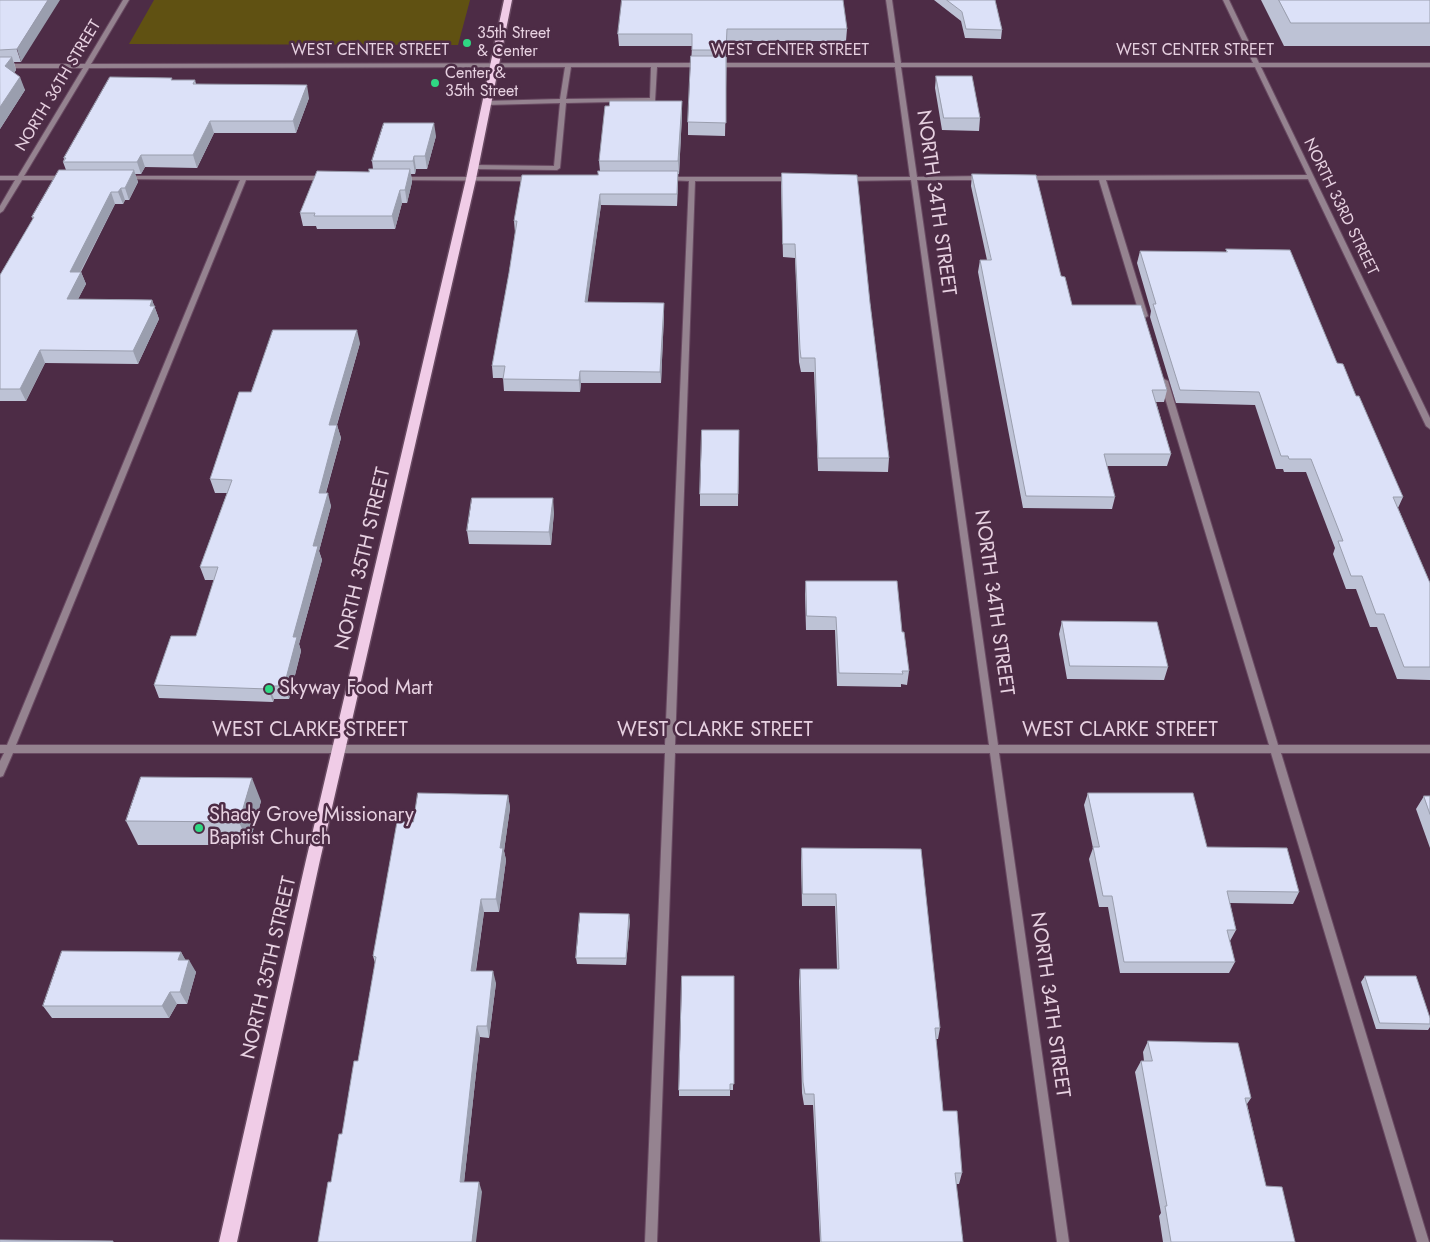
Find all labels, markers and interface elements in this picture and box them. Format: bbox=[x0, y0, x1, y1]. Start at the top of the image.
street label: NORTH 36TH STREET bbox=[12, 17, 106, 155]
place label: 35th Street & Center bbox=[477, 24, 550, 62]
marker: 35th Street & Center bbox=[461, 37, 473, 49]
street label: WEST CENTER STREET bbox=[291, 41, 449, 61]
street label: WEST CENTER STREET bbox=[711, 41, 869, 61]
street label: WEST CENTER STREET bbox=[1116, 41, 1274, 61]
place label: Center & 35th Street bbox=[445, 64, 518, 102]
marker: Center & 35th Street bbox=[429, 77, 441, 89]
street label: NORTH 34TH STREET bbox=[910, 109, 960, 297]
street label: NORTH 33RD STREET bbox=[1298, 135, 1382, 279]
street label: NORTH 35TH STREET bbox=[331, 465, 397, 653]
street label: NORTH 34TH STREET bbox=[968, 509, 1018, 697]
place label: Skyway Food Mart bbox=[279, 677, 432, 701]
marker: Skyway Food Mart bbox=[263, 683, 275, 695]
street label: WEST CLARKE STREET bbox=[212, 719, 408, 743]
street label: WEST CLARKE STREET bbox=[617, 719, 813, 743]
street label: WEST CLARKE STREET bbox=[1022, 719, 1218, 743]
place label: Shady Grove Missionary Baptist Church bbox=[209, 804, 414, 851]
marker: Shady Grove Missionary Baptist Church bbox=[193, 822, 205, 834]
street label: NORTH 35TH STREET bbox=[237, 874, 303, 1062]
street label: NORTH 34TH STREET bbox=[1024, 911, 1074, 1099]

